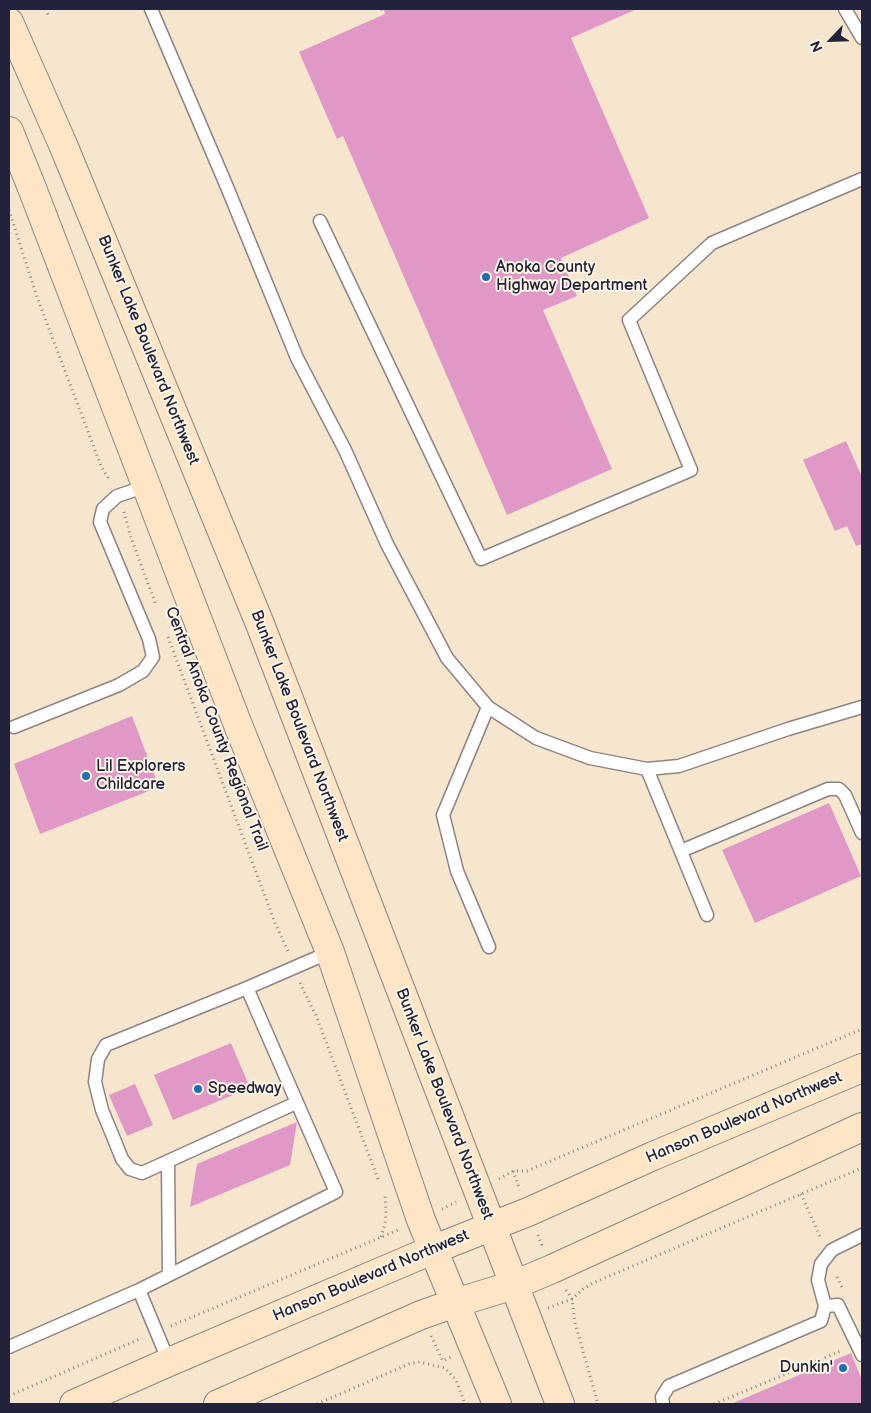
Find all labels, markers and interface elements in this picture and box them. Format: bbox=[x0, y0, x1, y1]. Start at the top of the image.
north arrow bbox=[806, 15, 856, 65]
text: N bbox=[807, 38, 827, 55]
street label: Bunker Lake Boulevard Northwest bbox=[93, 232, 203, 468]
place label: Anoka County Highway Department bbox=[496, 258, 647, 296]
marker: Anoka County Highway Department bbox=[480, 271, 492, 283]
street label: Central Anoka County Regional Trail bbox=[160, 604, 272, 854]
street label: Bunker Lake Boulevard Northwest bbox=[246, 608, 352, 844]
place label: Lil Explorers Childcare bbox=[96, 757, 185, 795]
marker: Lil Explorers Childcare bbox=[80, 770, 92, 782]
street label: Bunker Lake Boulevard Northwest bbox=[391, 986, 497, 1222]
street label: Hanson Boulevard Northwest bbox=[643, 1068, 845, 1168]
place label: Speedway bbox=[208, 1079, 281, 1099]
marker: Speedway bbox=[192, 1083, 204, 1095]
street label: Hanson Boulevard Northwest bbox=[270, 1226, 472, 1326]
place label: Dunkin' bbox=[780, 1358, 833, 1378]
marker: Dunkin' bbox=[837, 1362, 849, 1374]

